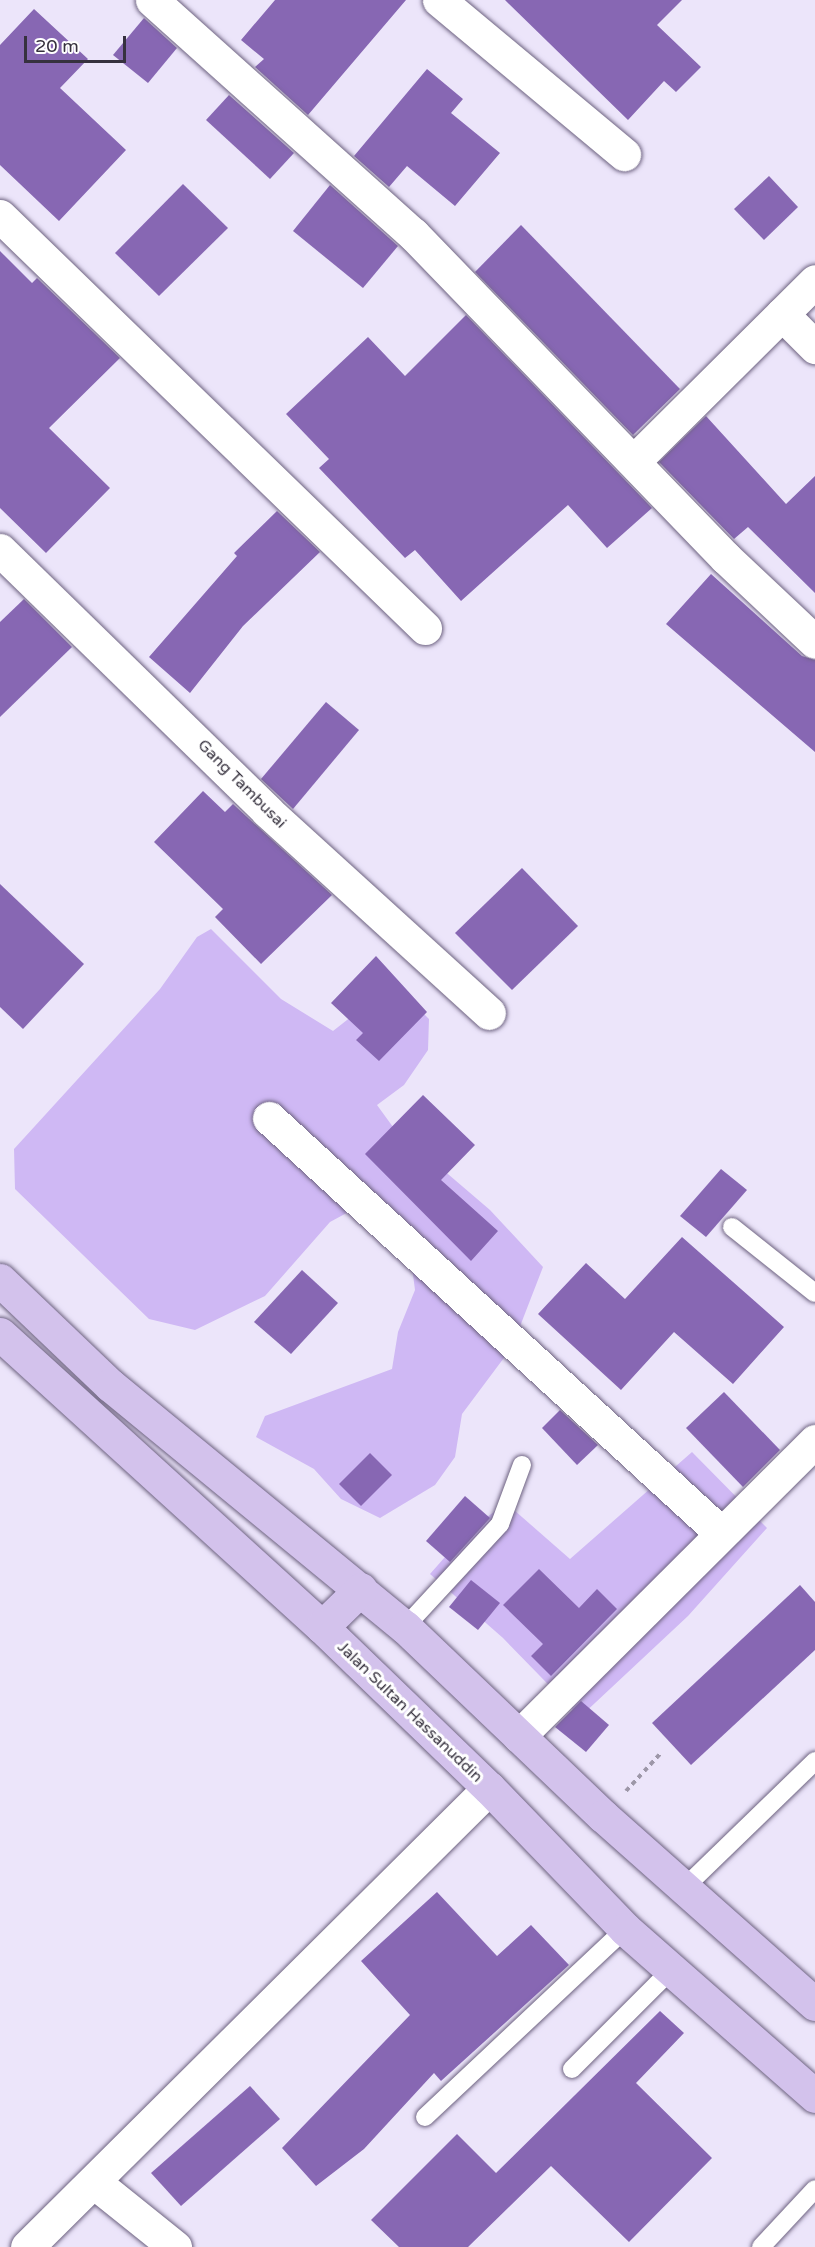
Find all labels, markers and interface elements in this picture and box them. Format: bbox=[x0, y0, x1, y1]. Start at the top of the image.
scale bar bbox=[27, 24, 129, 62]
text: 20 m bbox=[35, 35, 79, 57]
street label: Gang Tambusai bbox=[194, 736, 290, 832]
street label: Jalan Sultan Hassanuddin bbox=[333, 1638, 487, 1786]

